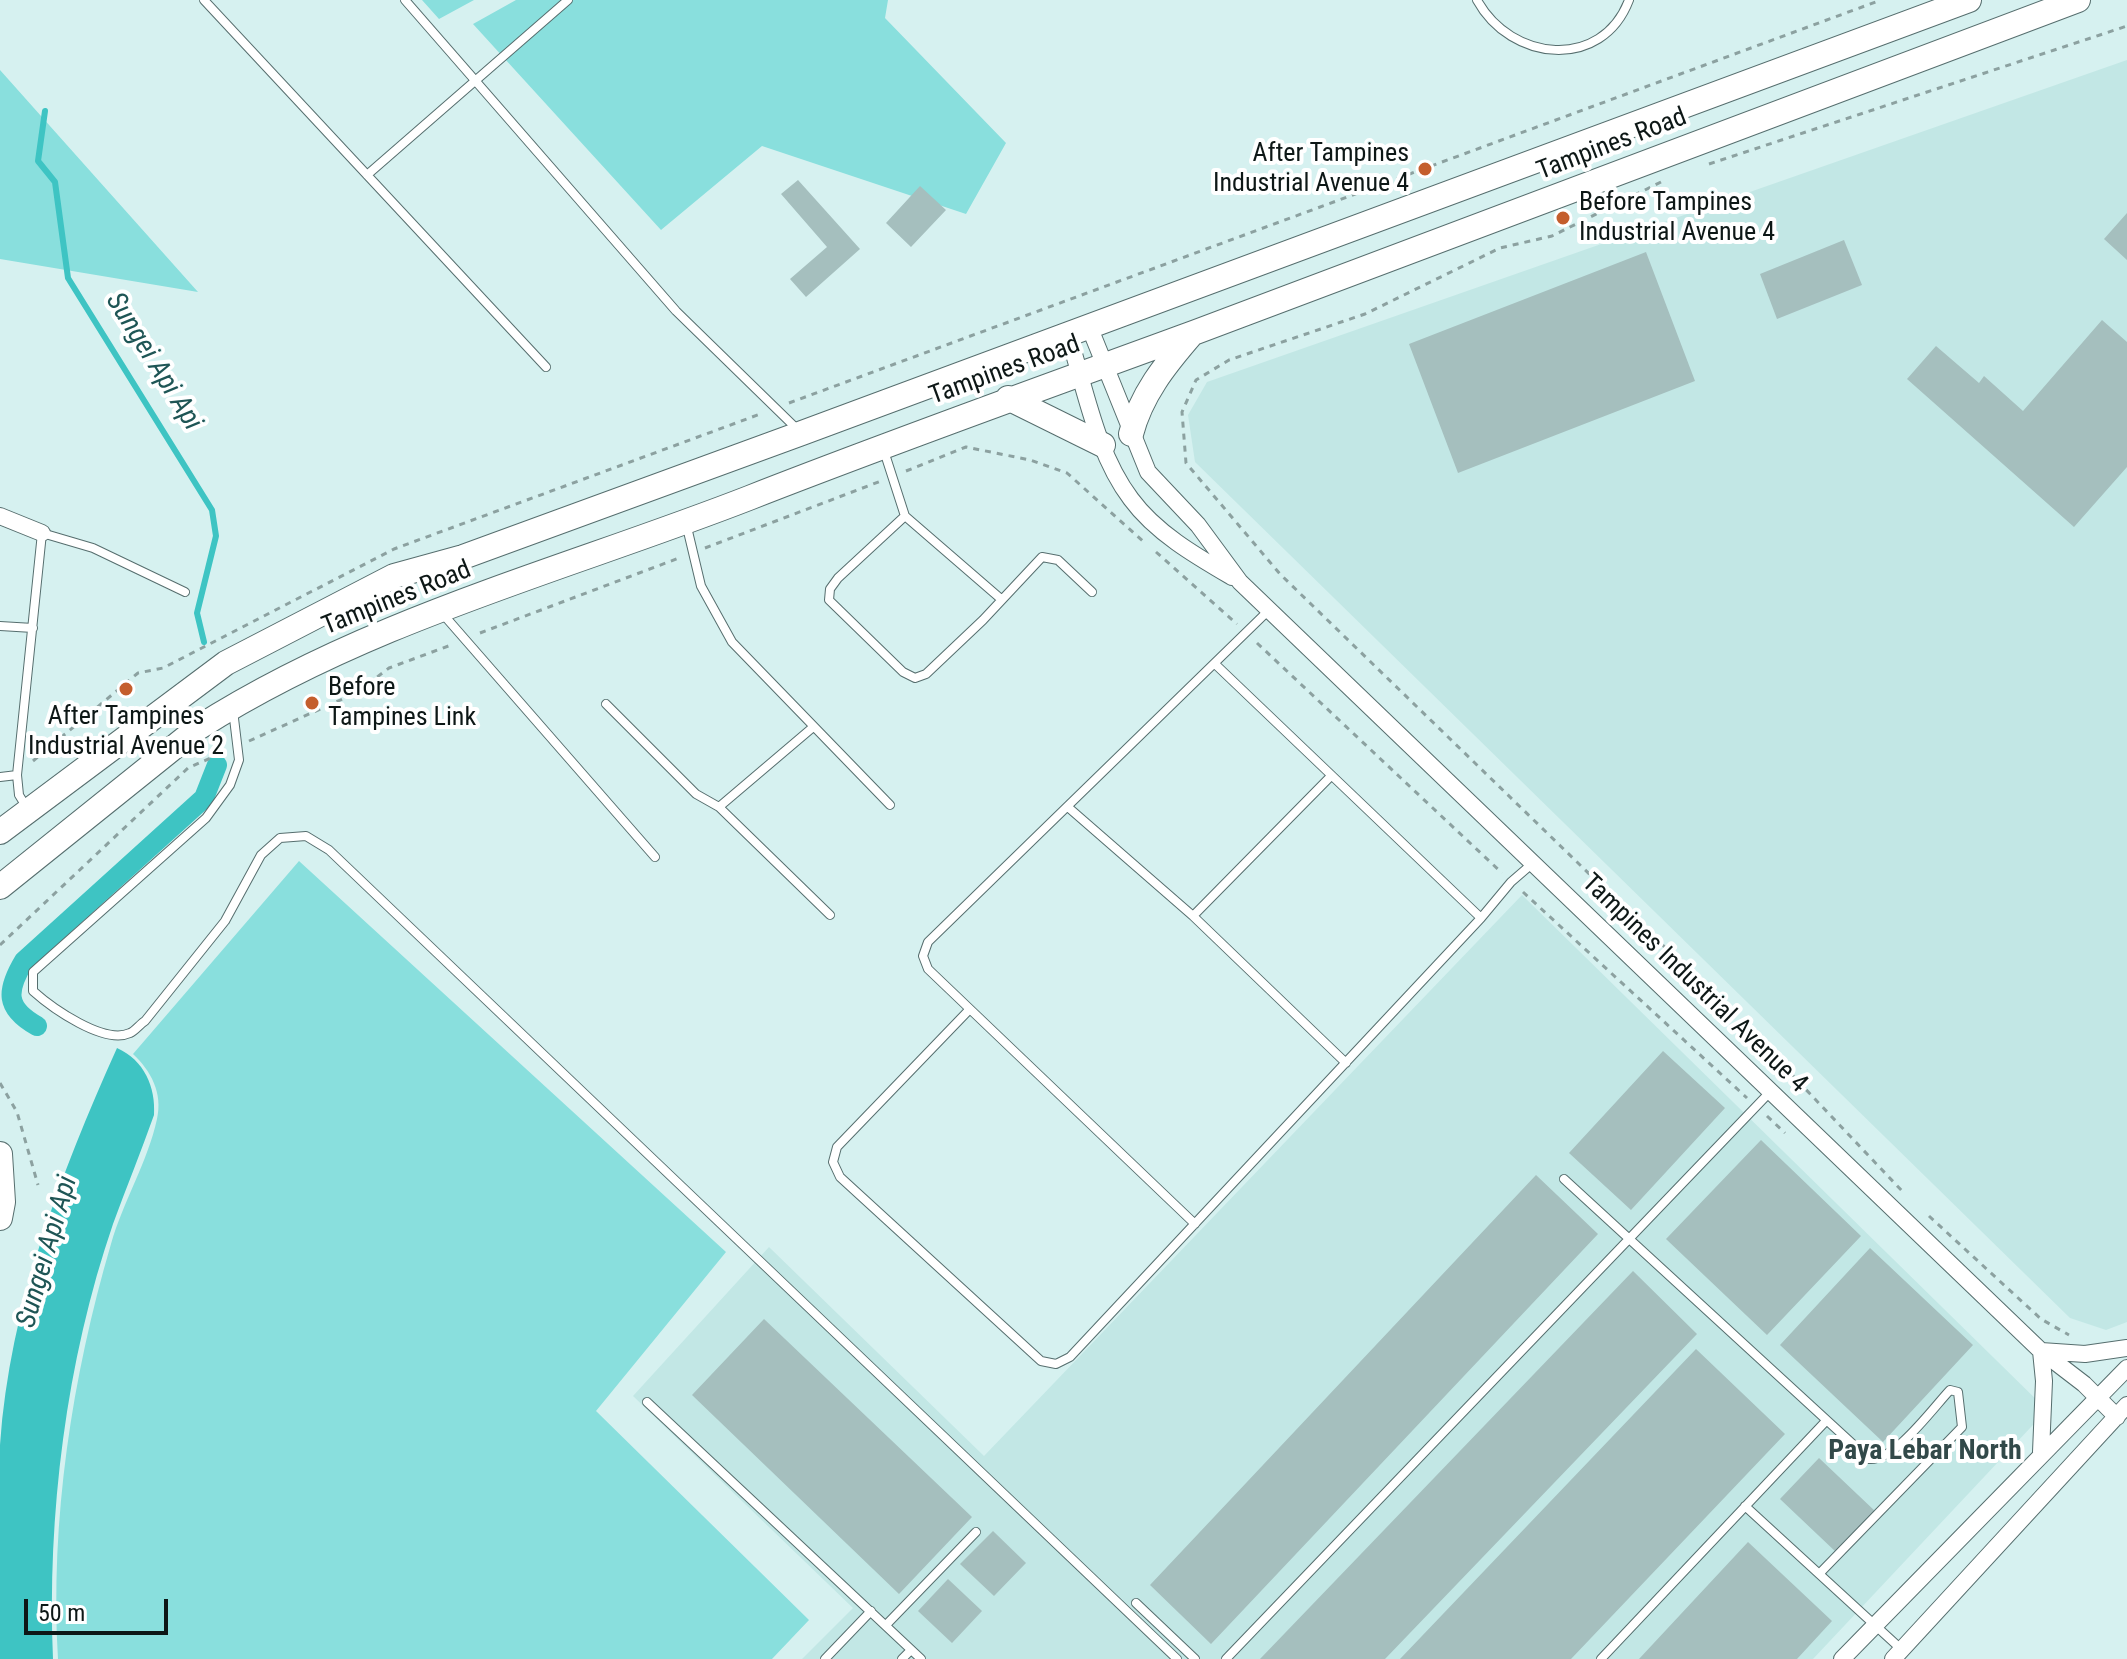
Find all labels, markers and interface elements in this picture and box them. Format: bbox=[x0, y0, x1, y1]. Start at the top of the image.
street label: Tampines Road bbox=[1533, 102, 1691, 188]
place label: After Tampines Industrial Avenue 4 bbox=[1213, 138, 1409, 200]
marker: After Tampines Industrial Avenue 4 bbox=[1416, 160, 1434, 178]
place label: Before Tampines Industrial Avenue 4 bbox=[1579, 187, 1775, 248]
marker: Before Tampines Industrial Avenue 4 bbox=[1554, 209, 1572, 227]
water label: Sungei Api Api bbox=[97, 287, 209, 437]
street label: Tampines Road bbox=[926, 329, 1084, 413]
street label: Tampines Road bbox=[318, 555, 476, 643]
place label: Before Tampines Link bbox=[328, 672, 476, 734]
marker: After Tampines Industrial Avenue 2 bbox=[117, 680, 135, 698]
marker: Before Tampines Link bbox=[303, 694, 321, 712]
place label: After Tampines Industrial Avenue 2 bbox=[28, 701, 224, 762]
street label: Tampines Industrial Avenue 4 bbox=[1575, 868, 1813, 1100]
water label: Sungei Api Api bbox=[10, 1172, 86, 1332]
district label: Paya Lebar North bbox=[1828, 1435, 2022, 1469]
scale bar bbox=[28, 1583, 172, 1633]
text: 50 m bbox=[38, 1599, 85, 1627]

